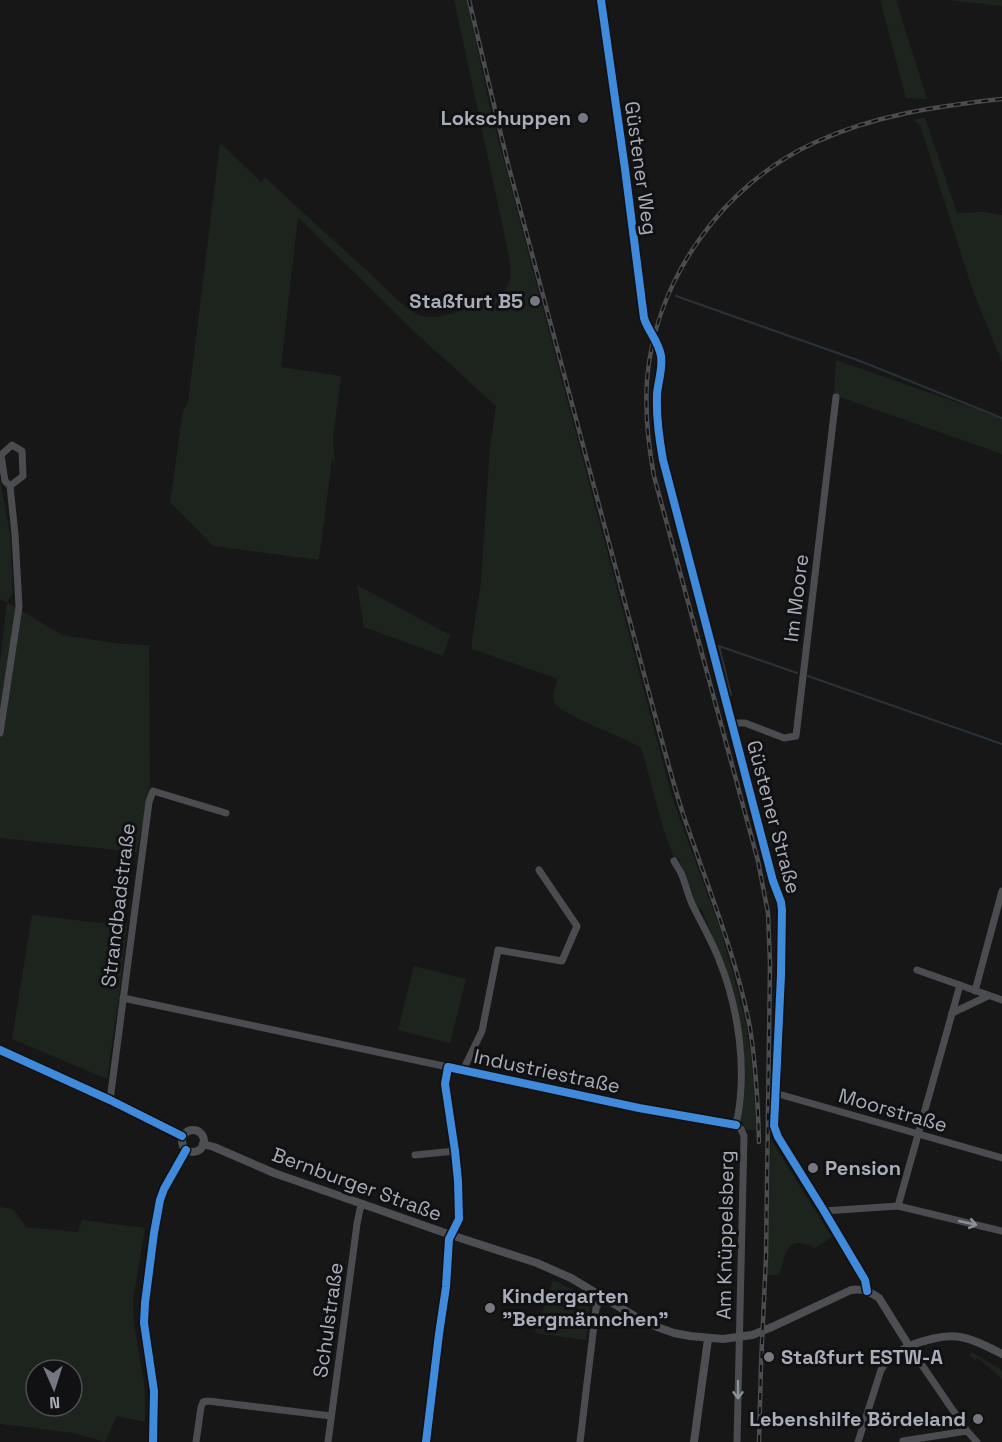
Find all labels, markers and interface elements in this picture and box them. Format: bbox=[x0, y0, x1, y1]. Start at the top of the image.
street label: Güstener Weg bbox=[619, 99, 663, 237]
place label: Lokschuppen bbox=[441, 105, 571, 131]
marker: Lokschuppen bbox=[576, 111, 590, 125]
place label: Staßfurt B5 bbox=[409, 288, 523, 314]
marker: Staßfurt B5 bbox=[528, 294, 542, 308]
street label: Im Moore bbox=[778, 553, 814, 643]
street label: Güstener Straße bbox=[741, 737, 807, 897]
street label: Strandbadstraße bbox=[95, 822, 141, 988]
street label: Industriestraße bbox=[472, 1043, 622, 1099]
street label: Moorstraße bbox=[836, 1082, 950, 1138]
street label: Bernburger Straße bbox=[268, 1141, 446, 1227]
street label: Am Knüppelsberg bbox=[711, 1150, 739, 1320]
place label: Pension bbox=[825, 1155, 901, 1181]
marker: Pension bbox=[806, 1161, 820, 1175]
one-way arrow bbox=[958, 1217, 977, 1229]
street label: Schulstraße bbox=[307, 1261, 349, 1379]
place label: Kindergarten "Bergmännchen" bbox=[502, 1283, 669, 1332]
marker: Kindergarten "Bergmännchen" bbox=[483, 1301, 497, 1315]
place label: Staßfurt ESTW-A bbox=[781, 1344, 943, 1370]
marker: Staßfurt ESTW-A bbox=[762, 1350, 776, 1364]
north arrow bbox=[24, 1358, 84, 1418]
one-way arrow bbox=[732, 1379, 743, 1399]
text: N bbox=[49, 1392, 61, 1413]
place label: Lebenshilfe Bördeland bbox=[749, 1406, 966, 1432]
marker: Lebenshilfe Bördeland bbox=[971, 1412, 985, 1426]

